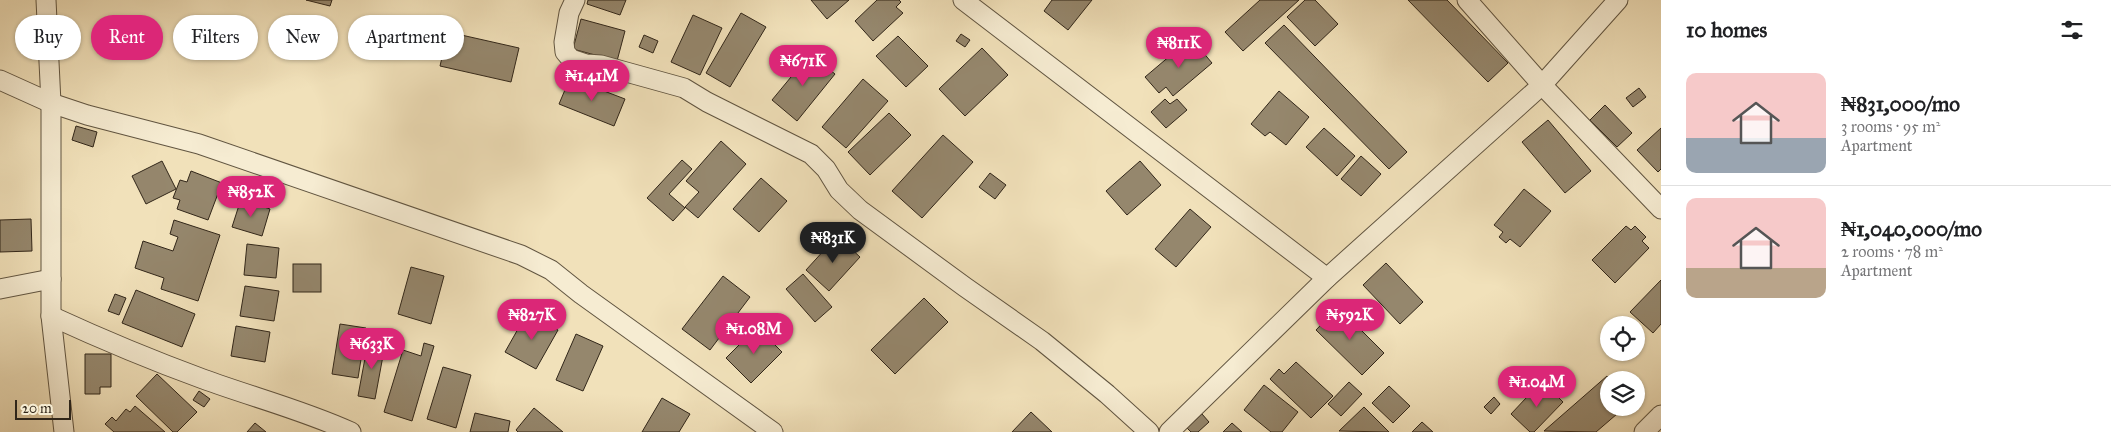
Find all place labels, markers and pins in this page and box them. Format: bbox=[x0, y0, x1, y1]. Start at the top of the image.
pin: ₦811K bbox=[1144, 27, 1214, 69]
pin: ₦671K bbox=[768, 44, 838, 87]
pin: ₦1.41M bbox=[551, 59, 633, 102]
pin: ₦852K bbox=[216, 176, 286, 218]
pin: ₦831K bbox=[798, 222, 868, 264]
pin: ₦827K bbox=[497, 298, 567, 341]
pin: ₦592K bbox=[1315, 298, 1385, 341]
pin: ₦1.08M bbox=[713, 312, 795, 355]
pin: ₦633K bbox=[337, 328, 407, 370]
pin: ₦1.04M bbox=[1496, 366, 1578, 408]

